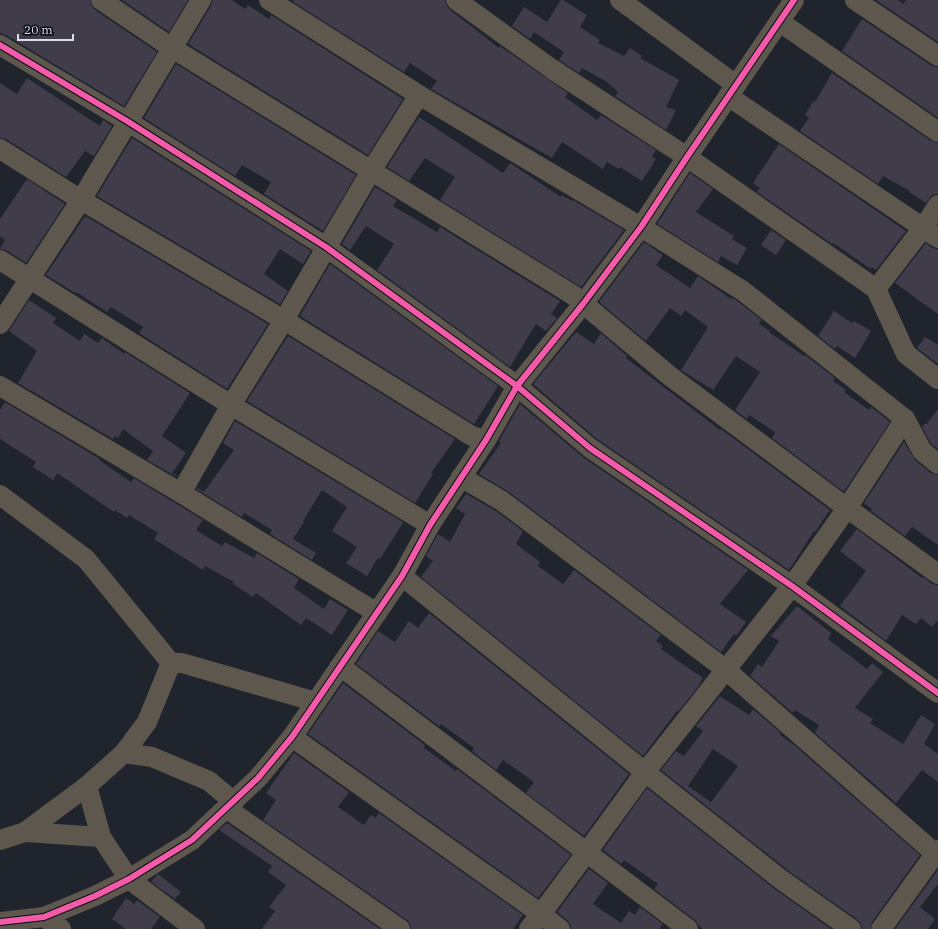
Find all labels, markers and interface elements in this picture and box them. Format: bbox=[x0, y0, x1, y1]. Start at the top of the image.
scale bar bbox=[18, 16, 73, 42]
text: 20 m bbox=[24, 22, 53, 37]

